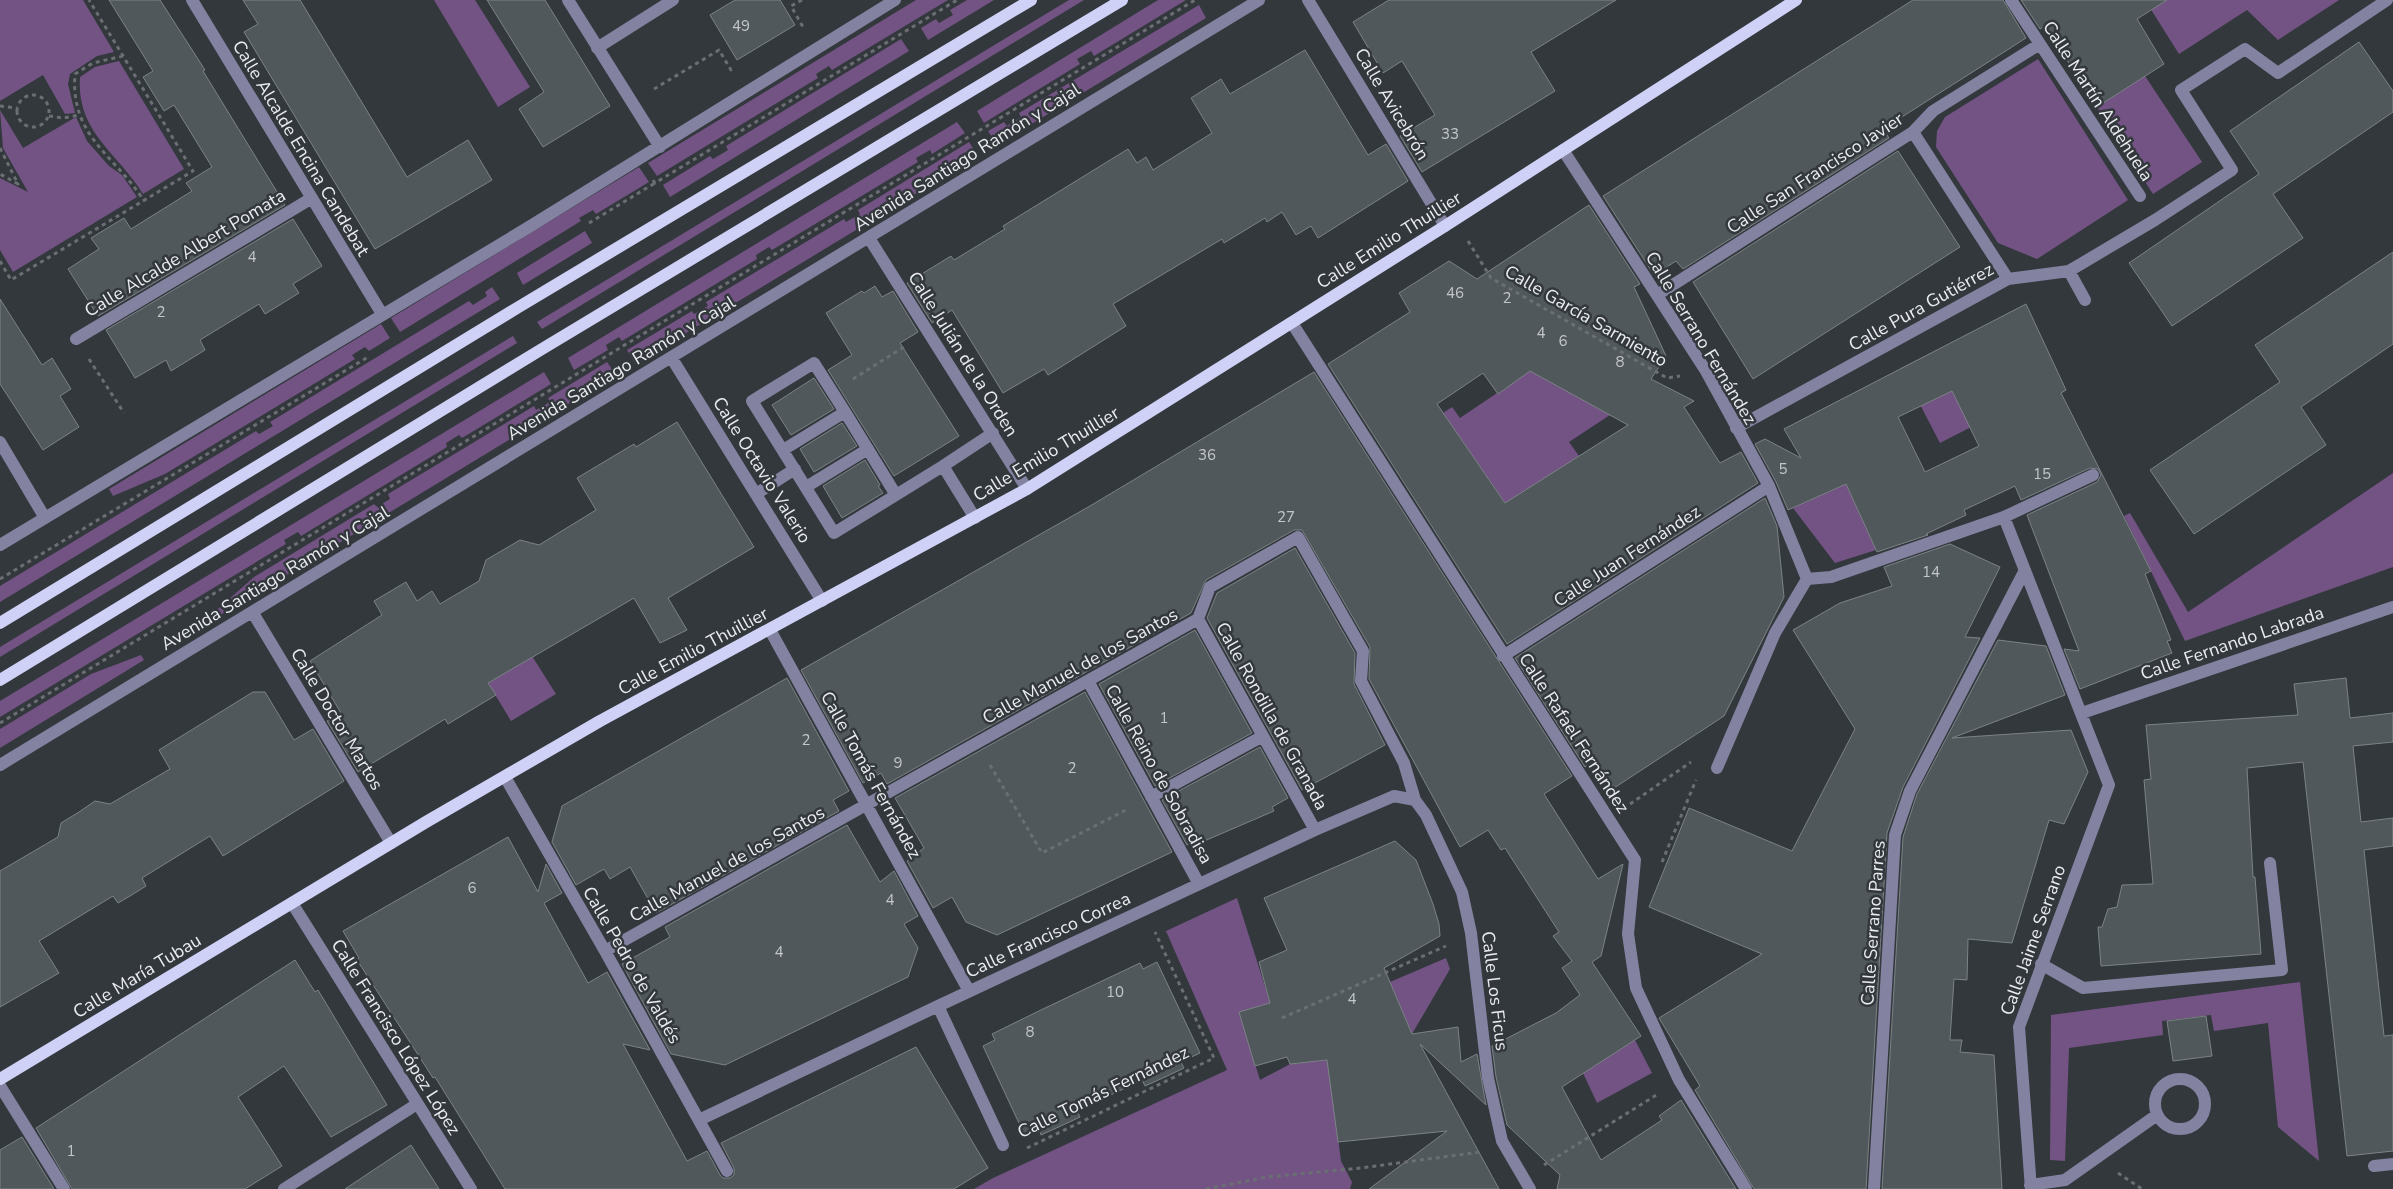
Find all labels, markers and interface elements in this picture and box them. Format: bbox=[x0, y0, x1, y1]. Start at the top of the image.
house number: 49 bbox=[732, 16, 750, 36]
street label: Calle Martín Aldehuela bbox=[2037, 16, 2159, 186]
street label: Calle Alcalde Encina Candebat bbox=[227, 36, 375, 261]
street label: Calle Avicebrón bbox=[1349, 43, 1435, 165]
street label: Avenida Santiago Ramón y Cajal bbox=[849, 77, 1085, 237]
street label: Calle San Francisco Javier bbox=[1722, 107, 1908, 239]
house number: 33 bbox=[1441, 124, 1459, 144]
street label: Calle Alcalde Albert Pomata bbox=[80, 183, 290, 323]
street label: Calle Emilio Thuillier bbox=[1312, 185, 1466, 294]
house number: 4 bbox=[247, 247, 257, 267]
street label: Calle Serrano Fernández bbox=[1640, 247, 1762, 429]
street label: Calle Pura Gutiérrez bbox=[1844, 257, 1998, 357]
street label: Calle García Sarmiento bbox=[1500, 260, 1672, 372]
street label: Calle Julián de la Orden bbox=[902, 267, 1024, 441]
house number: 46 bbox=[1446, 283, 1464, 303]
house number: 2 bbox=[1502, 288, 1512, 308]
street label: Avenida Santiago Ramón y Cajal bbox=[502, 290, 740, 446]
house number: 2 bbox=[156, 302, 166, 322]
house number: 4 bbox=[1536, 323, 1546, 343]
house number: 6 bbox=[1558, 331, 1568, 351]
house number: 8 bbox=[1615, 352, 1625, 372]
street label: Calle Octavio Valerio bbox=[707, 392, 817, 548]
street label: Calle Emilio Thuillier bbox=[968, 401, 1124, 507]
house number: 36 bbox=[1198, 445, 1216, 465]
house number: 5 bbox=[1778, 459, 1788, 479]
house number: 15 bbox=[2033, 464, 2051, 484]
street label: Avenida Santiago Ramón y Cajal bbox=[156, 500, 394, 656]
street label: Calle Juan Fernández bbox=[1549, 500, 1705, 612]
house number: 27 bbox=[1277, 507, 1295, 527]
house number: 14 bbox=[1922, 562, 1940, 582]
street label: Calle Fernando Labrada bbox=[2137, 600, 2327, 686]
street label: Calle Emilio Thuillier bbox=[614, 601, 773, 701]
street label: Calle Manuel de los Santos bbox=[978, 602, 1182, 730]
street label: Calle Rondilla de Granada bbox=[1210, 618, 1334, 814]
street label: Calle Doctor Martos bbox=[285, 643, 389, 795]
street label: Calle Rafael Fernández bbox=[1513, 648, 1635, 818]
street label: Calle Reino de Sobradisa bbox=[1100, 680, 1218, 868]
street label: Calle Tomás Fernández bbox=[815, 687, 927, 863]
house number: 1 bbox=[1159, 708, 1169, 728]
house number: 2 bbox=[801, 730, 811, 750]
house number: 9 bbox=[893, 753, 903, 773]
house number: 2 bbox=[1067, 758, 1077, 778]
street label: Calle Manuel de los Santos bbox=[625, 800, 829, 928]
street label: Calle Serrano Parres bbox=[1855, 840, 1891, 1006]
street label: Calle Jaime Serrano bbox=[1995, 861, 2071, 1019]
house number: 6 bbox=[467, 878, 477, 898]
street label: Calle Pedro de Valdés bbox=[577, 882, 687, 1048]
street label: Calle Francisco Correa bbox=[962, 886, 1134, 984]
house number: 4 bbox=[885, 890, 895, 910]
street label: Calle María Tubau bbox=[68, 928, 206, 1024]
street label: Calle Los Ficus bbox=[1476, 930, 1514, 1052]
street label: Calle Francisco López López bbox=[326, 935, 466, 1139]
house number: 4 bbox=[774, 942, 784, 962]
house number: 10 bbox=[1106, 982, 1124, 1002]
house number: 4 bbox=[1347, 989, 1357, 1009]
house number: 8 bbox=[1025, 1022, 1035, 1042]
street label: Calle Tomás Fernández bbox=[1013, 1040, 1193, 1144]
house number: 1 bbox=[66, 1141, 76, 1161]

